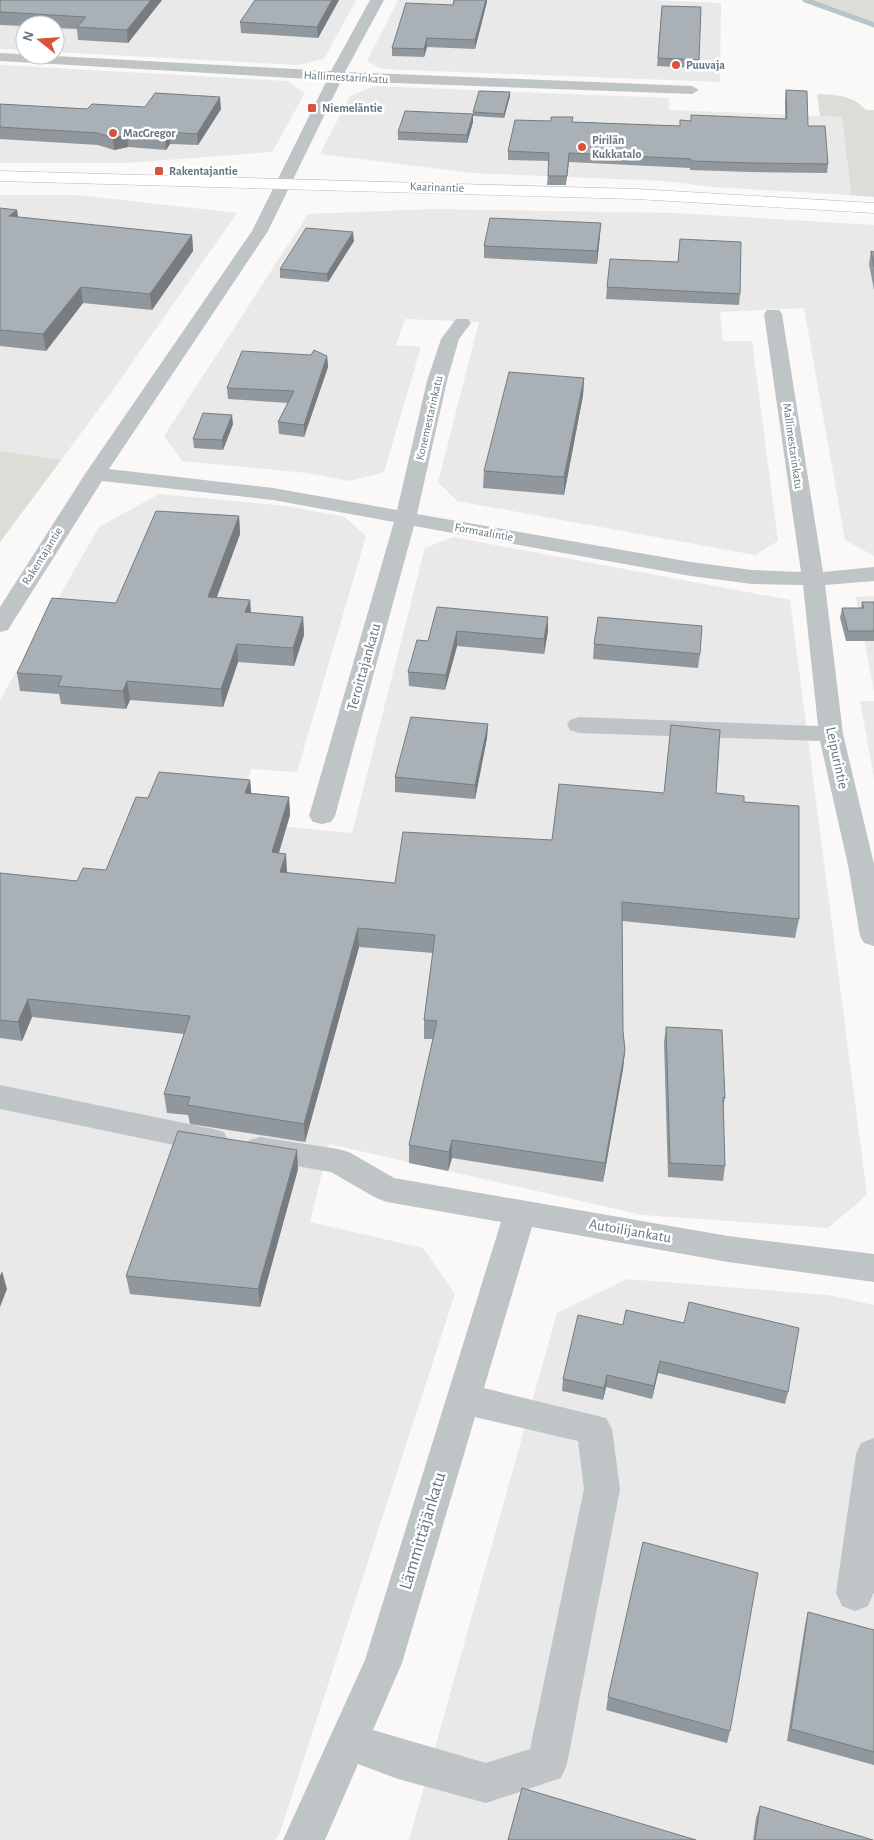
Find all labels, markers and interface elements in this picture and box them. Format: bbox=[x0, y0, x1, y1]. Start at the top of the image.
north arrow bbox=[15, 15, 65, 65]
text: N bbox=[20, 30, 37, 43]
marker: Puuvaja bbox=[670, 59, 682, 71]
place label: Puuvaja bbox=[686, 59, 725, 72]
street label: Hallimestarinkatu bbox=[303, 69, 389, 85]
marker: Niemeläntie bbox=[306, 102, 318, 114]
place label: Niemeläntie bbox=[322, 102, 383, 114]
marker: MacGregor bbox=[107, 127, 119, 139]
place label: MacGregor bbox=[123, 127, 176, 139]
place label: Pirilän Kukkatalo bbox=[592, 134, 642, 160]
marker: Pirilän Kukkatalo bbox=[576, 141, 588, 153]
marker: Rakentajantie bbox=[153, 165, 165, 177]
place label: Rakentajantie bbox=[169, 165, 238, 178]
street label: Kaarinantie bbox=[410, 180, 464, 194]
street label: Konemestarinkatu bbox=[413, 375, 445, 461]
street label: Mallimestarinkatu bbox=[781, 402, 805, 490]
street label: Formaalintie bbox=[454, 521, 514, 543]
street label: Rakentajantie bbox=[20, 525, 65, 587]
street label: Teroittajankatu bbox=[344, 621, 384, 712]
street label: Leipurintie bbox=[823, 725, 851, 791]
street label: Autoilijankatu bbox=[588, 1216, 673, 1246]
street label: Lämmittäjänkatu bbox=[397, 1470, 449, 1592]

